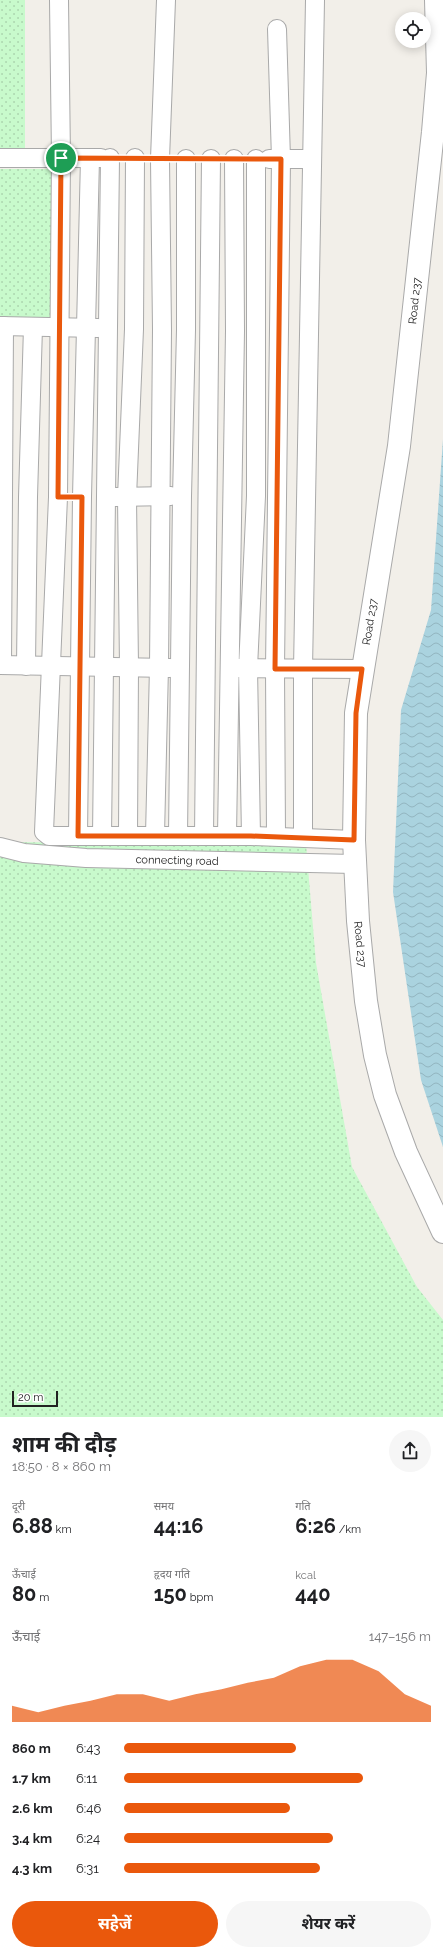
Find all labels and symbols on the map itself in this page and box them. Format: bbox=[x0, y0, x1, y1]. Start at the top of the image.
pin bbox=[44, 141, 78, 175]
street label: Road 237 bbox=[406, 277, 424, 325]
street label: Road 237 bbox=[360, 598, 380, 646]
street label: connecting road bbox=[135, 853, 219, 867]
street label: Road 237 bbox=[352, 920, 369, 968]
scale bar bbox=[12, 1389, 58, 1408]

